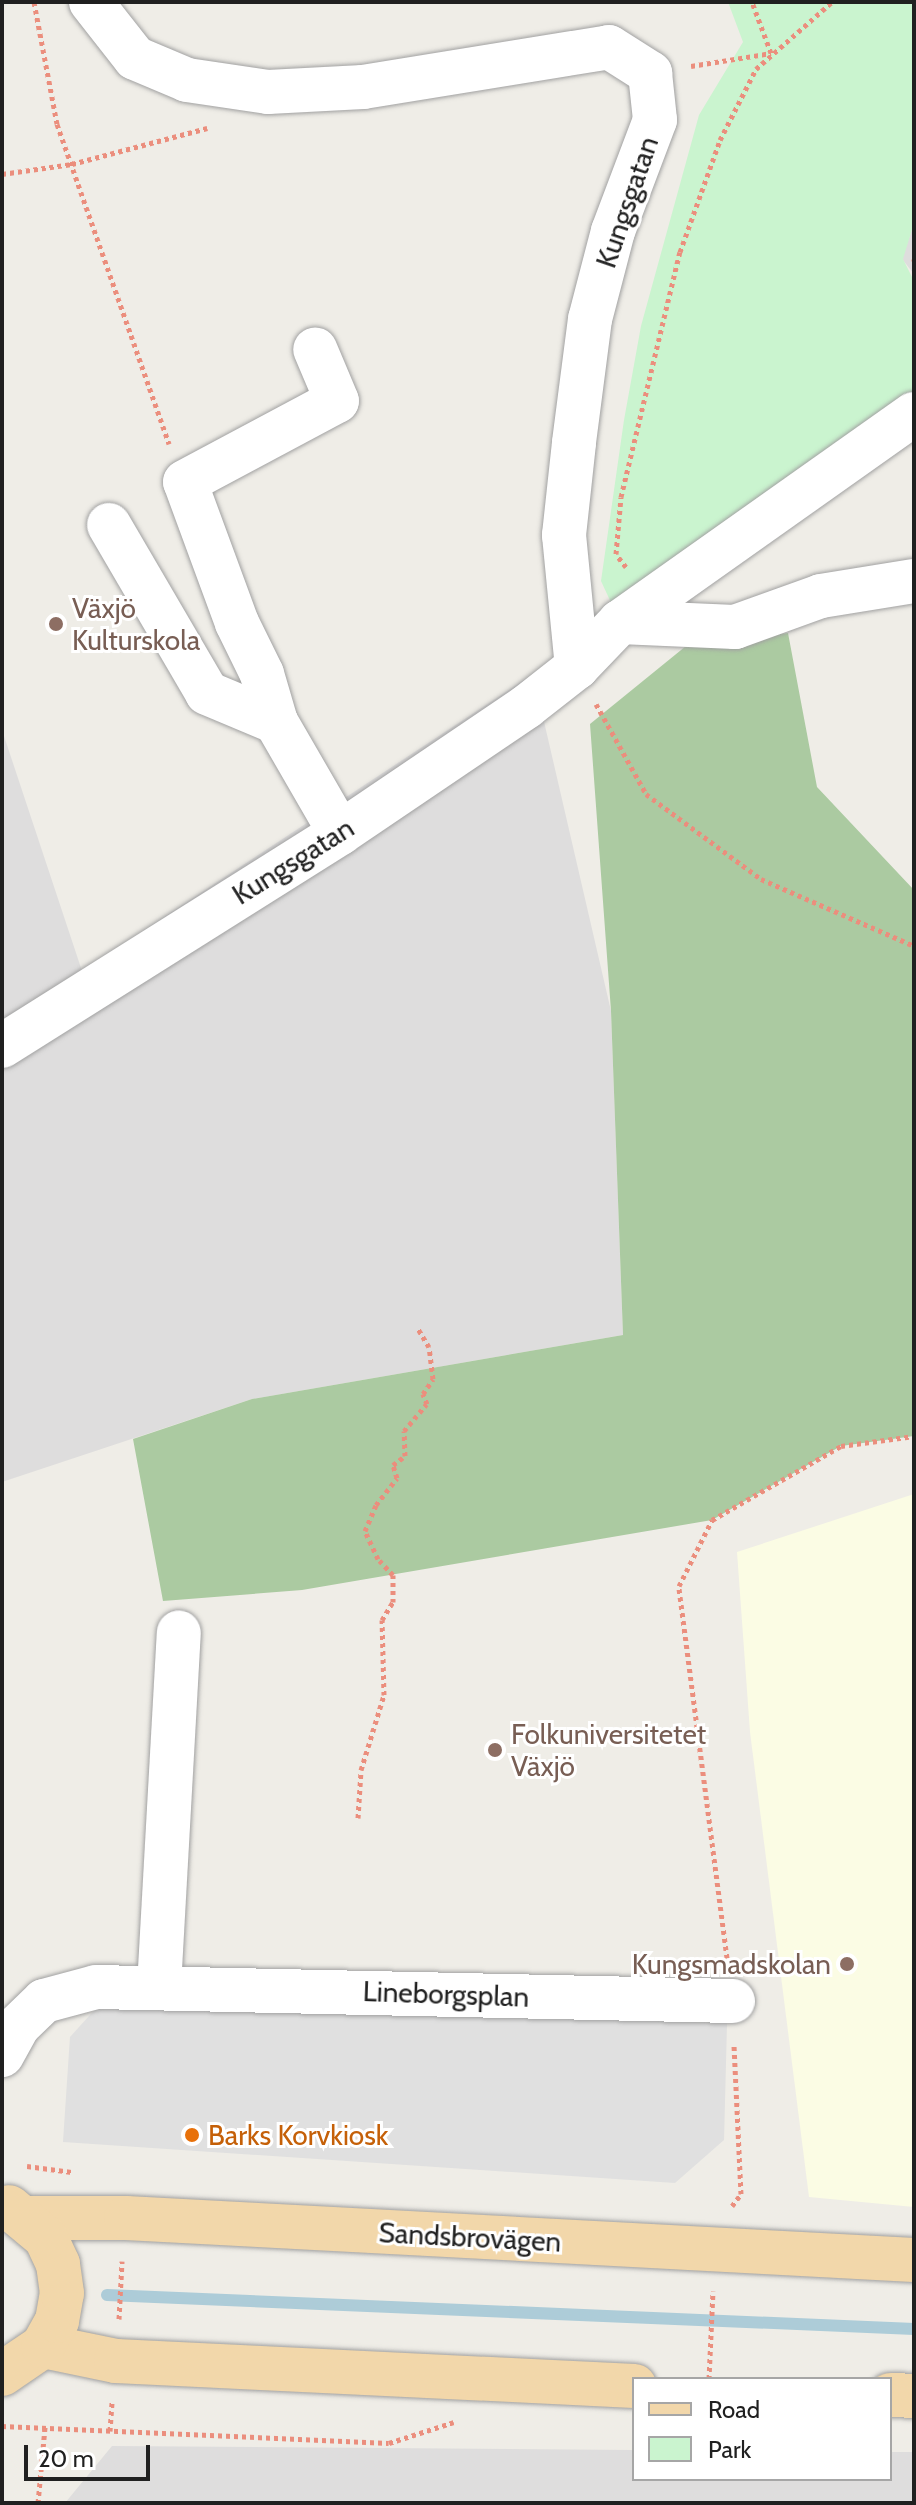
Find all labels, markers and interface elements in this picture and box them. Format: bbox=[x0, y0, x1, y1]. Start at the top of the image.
street label: Kungsgatan bbox=[589, 132, 665, 272]
place label: Växjö Kulturskola bbox=[72, 591, 200, 657]
marker: Växjö Kulturskola bbox=[47, 615, 65, 633]
street label: Kungsgatan bbox=[226, 811, 360, 911]
place label: Folkuniversitetet Växjö bbox=[511, 1717, 706, 1783]
marker: Folkuniversitetet Växjö bbox=[486, 1741, 504, 1759]
place label: Kungsmadskolan bbox=[632, 1947, 831, 1981]
marker: Kungsmadskolan bbox=[838, 1955, 856, 1973]
street label: Lineborgsplan bbox=[362, 1974, 530, 2014]
place label: Barks Korvkiosk bbox=[208, 2118, 388, 2152]
marker: Barks Korvkiosk bbox=[183, 2126, 201, 2144]
street label: Sandsbrovägen bbox=[378, 2215, 562, 2259]
legend bbox=[632, 2377, 892, 2481]
text: Road bbox=[708, 2395, 760, 2424]
scale bar bbox=[28, 2429, 154, 2479]
text: Park bbox=[708, 2435, 751, 2464]
text: 20 m bbox=[38, 2444, 94, 2473]

